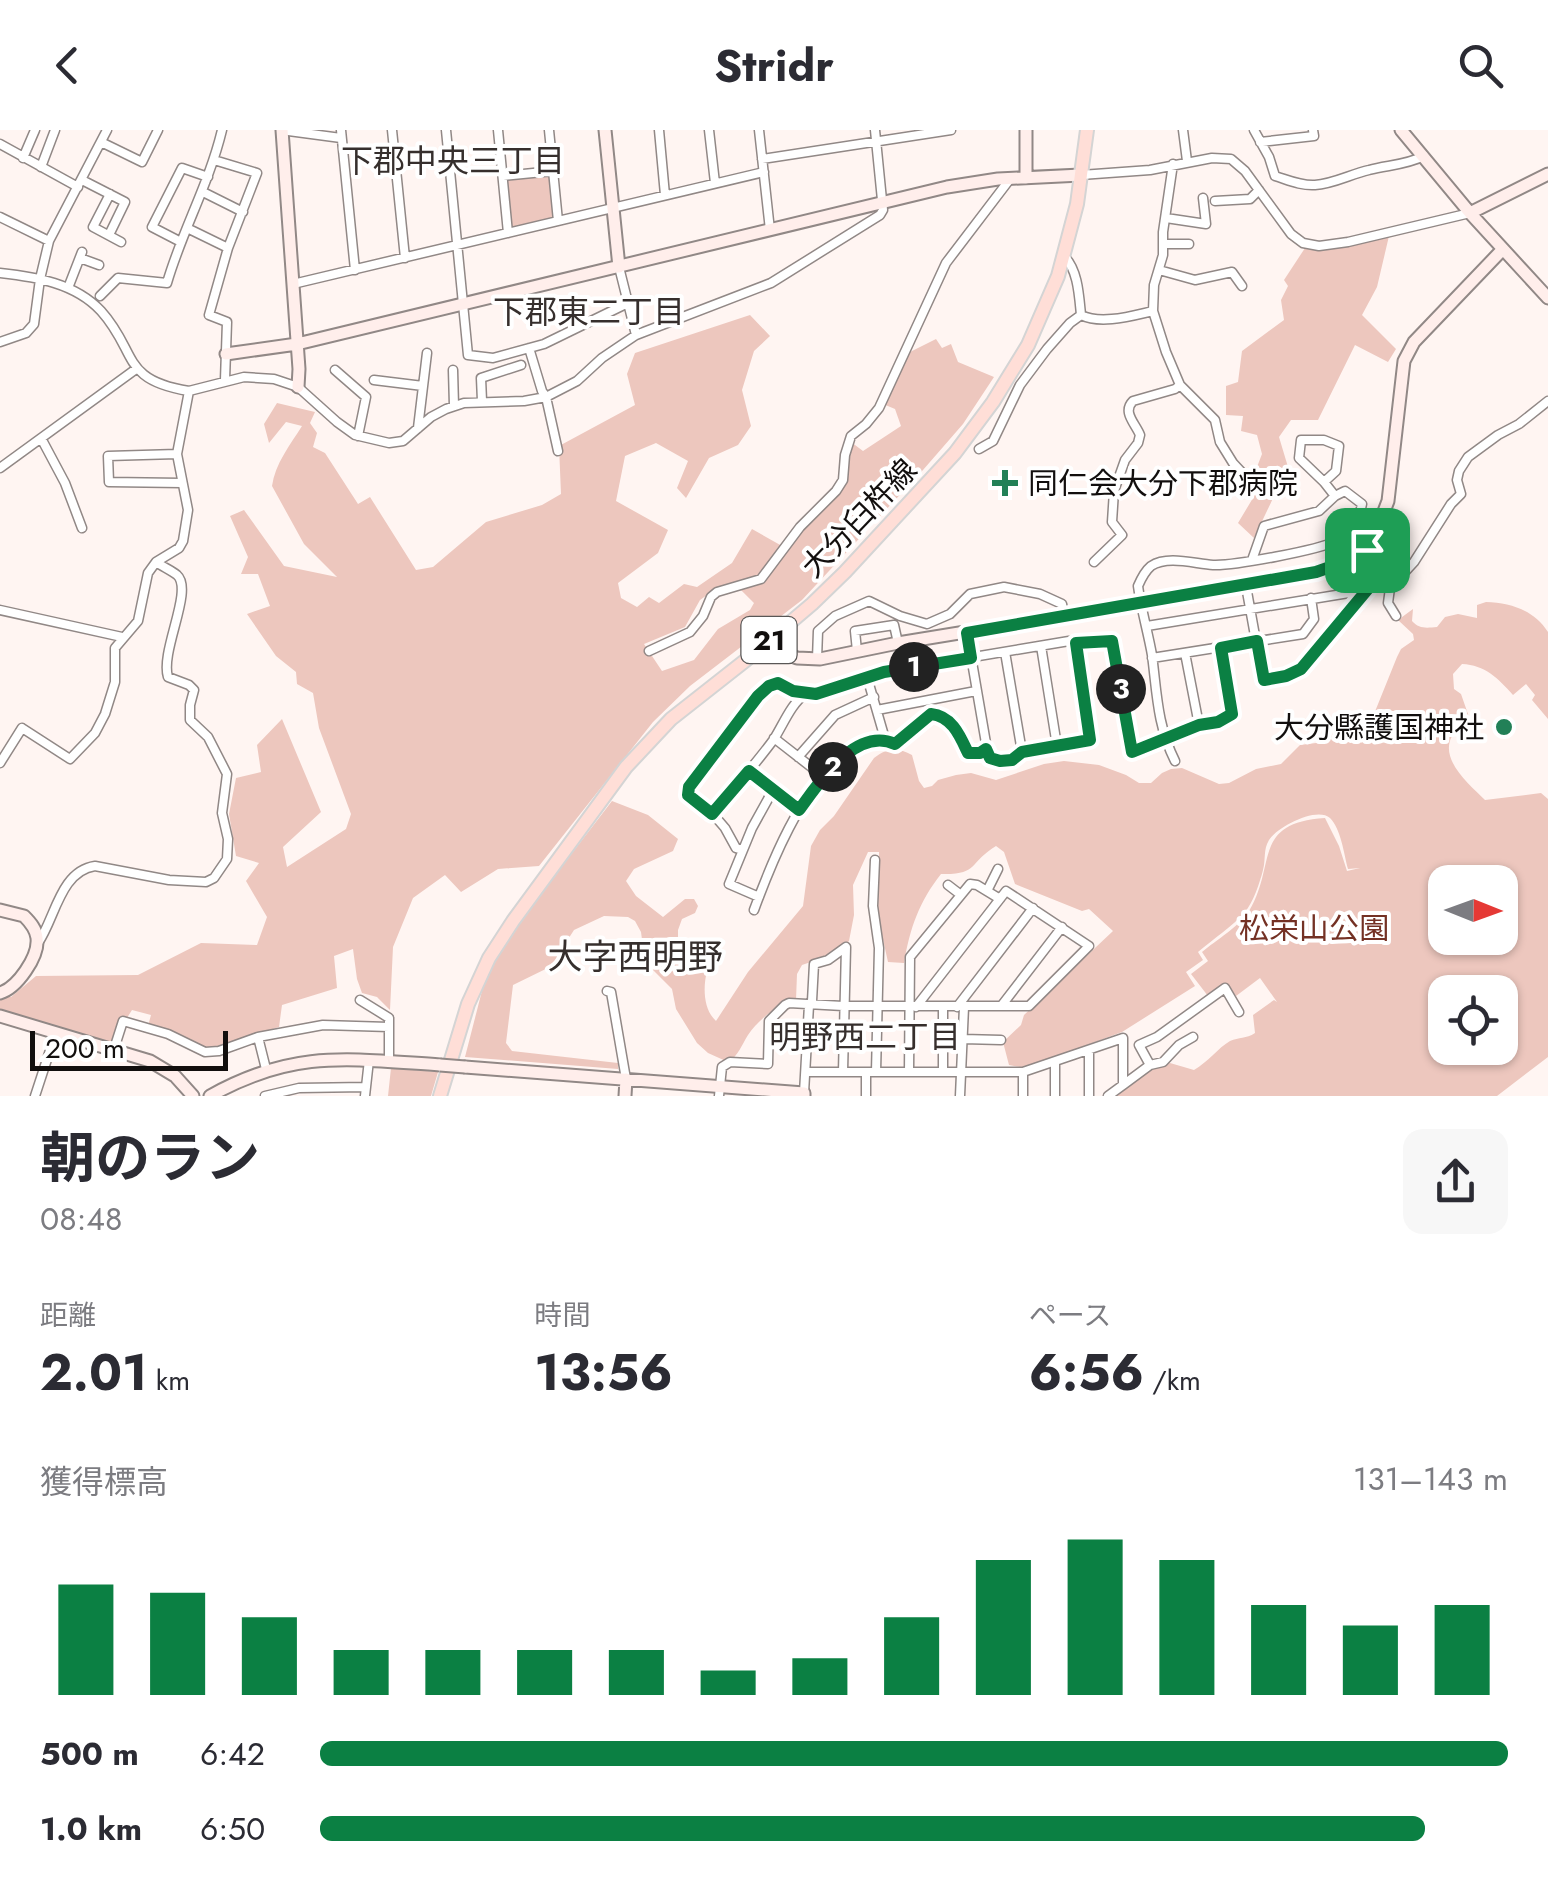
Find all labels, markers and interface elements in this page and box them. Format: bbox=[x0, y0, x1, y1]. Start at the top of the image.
text: Stridr bbox=[714, 33, 834, 98]
icon: back bbox=[40, 38, 95, 93]
icon: search bbox=[1453, 38, 1508, 93]
district label: 下郡中央三丁目 bbox=[341, 138, 565, 184]
district label: 下郡東二丁目 bbox=[493, 289, 685, 335]
street label: 大分臼杵線 bbox=[791, 449, 927, 587]
place label: 同仁会大分下郡病院 bbox=[1028, 462, 1298, 505]
marker: 同仁会大分下郡病院 bbox=[992, 470, 1018, 496]
pin bbox=[1325, 508, 1410, 593]
icon: arrive bbox=[1340, 523, 1395, 578]
road number: 21 bbox=[742, 617, 796, 663]
pin: 1 bbox=[889, 642, 939, 692]
text: 1 bbox=[907, 646, 921, 687]
pin: 3 bbox=[1096, 664, 1146, 714]
text: 3 bbox=[1112, 668, 1130, 709]
place label: 大分縣護国神社 bbox=[1274, 706, 1484, 749]
marker: 大分縣護国神社 bbox=[1493, 716, 1515, 738]
pin: 2 bbox=[808, 742, 858, 792]
text: 2 bbox=[824, 746, 842, 787]
north arrow bbox=[1428, 865, 1518, 955]
map controls bbox=[1428, 865, 1518, 1065]
park label: 松栄山公園 bbox=[1239, 907, 1389, 950]
district label: 大字西明野 bbox=[547, 932, 723, 982]
button: locate bbox=[1428, 975, 1518, 1065]
district label: 明野西二丁目 bbox=[769, 1014, 961, 1060]
scale bar bbox=[30, 1026, 228, 1070]
text: 200 m bbox=[45, 1028, 125, 1069]
text: 朝のラン bbox=[40, 1118, 260, 1198]
button: share bbox=[1403, 1129, 1508, 1234]
text: 08:48 bbox=[40, 1196, 122, 1242]
text: 距離 bbox=[40, 1295, 96, 1336]
text: 時間 bbox=[534, 1295, 590, 1336]
text: ペース bbox=[1029, 1295, 1111, 1336]
text: 2.01 bbox=[40, 1336, 147, 1409]
text: 13:56 bbox=[534, 1336, 673, 1409]
text: 6:56 bbox=[1029, 1336, 1144, 1409]
text: km bbox=[147, 1360, 190, 1401]
text: /km bbox=[1144, 1360, 1201, 1401]
text: 131–143 m bbox=[1353, 1456, 1508, 1502]
text: 獲得標高 bbox=[40, 1459, 168, 1505]
text: 500 m bbox=[40, 1731, 139, 1777]
text: 6:42 bbox=[200, 1731, 265, 1777]
text: 1.0 km bbox=[40, 1806, 142, 1852]
text: 6:50 bbox=[200, 1806, 265, 1852]

